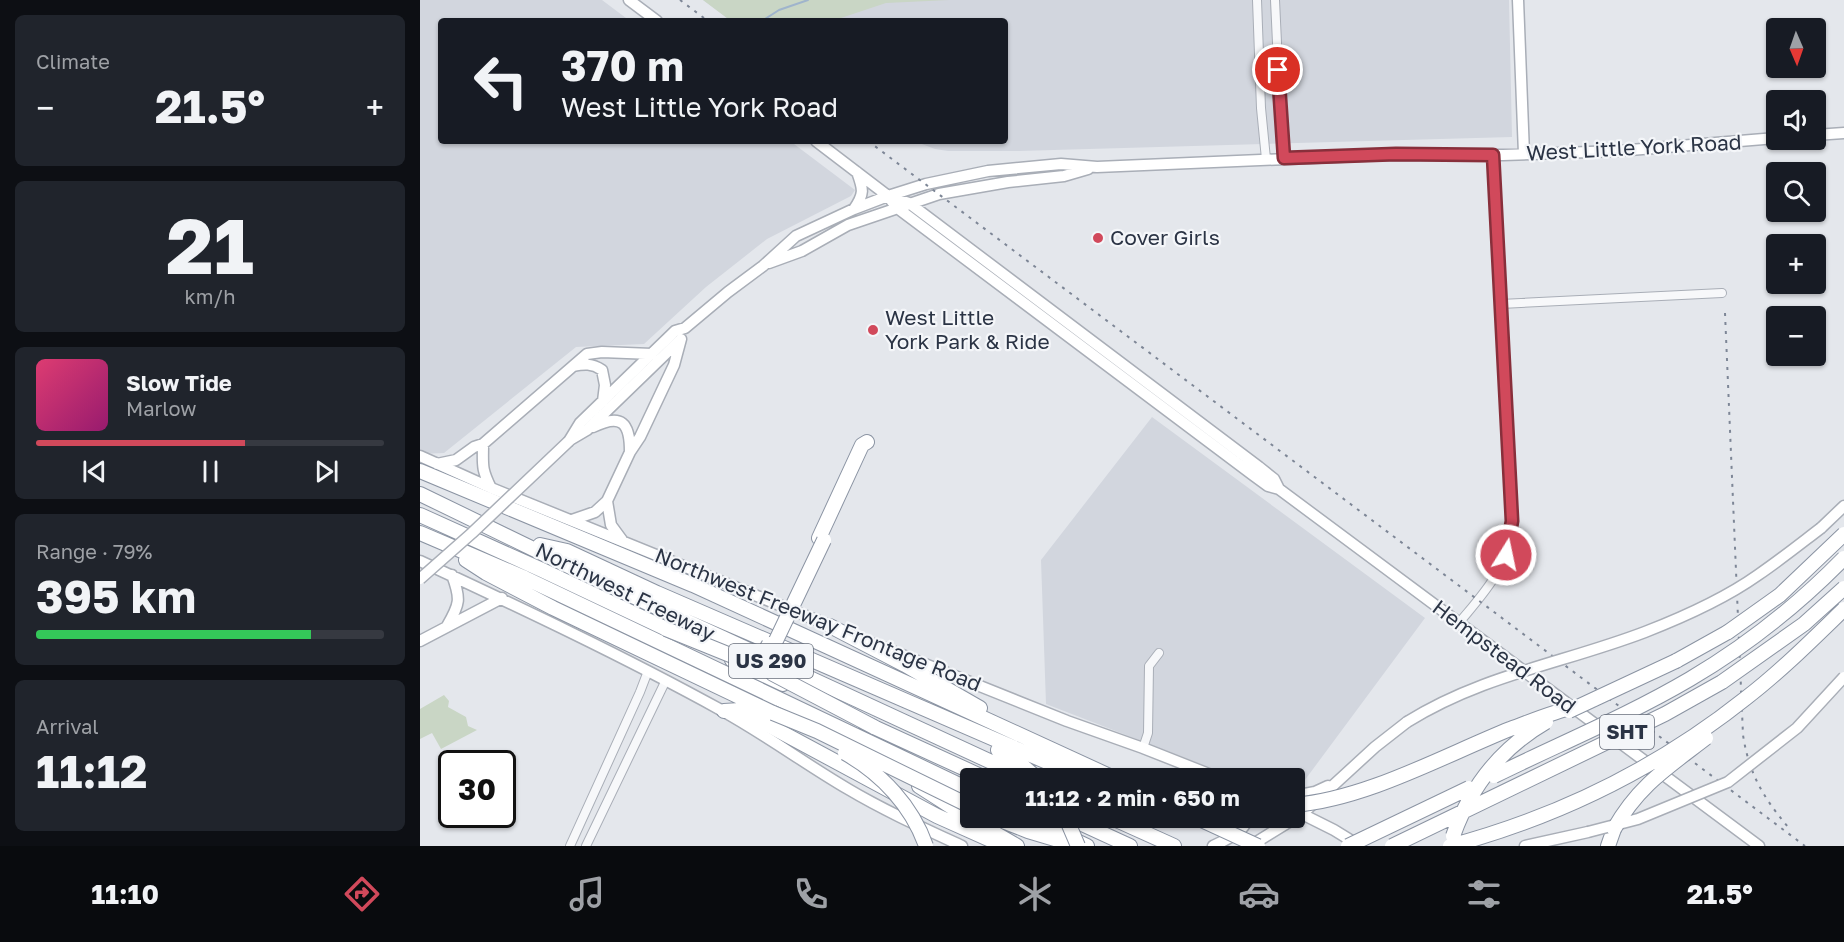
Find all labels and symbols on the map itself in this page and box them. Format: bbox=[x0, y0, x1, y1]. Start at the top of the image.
north arrow bbox=[1766, 18, 1826, 78]
pin bbox=[1252, 44, 1303, 95]
street label: West Little York Road bbox=[1526, 128, 1742, 166]
place label: Cover Girls bbox=[1110, 224, 1220, 250]
marker: Cover Girls bbox=[1091, 231, 1105, 245]
place label: West Little York Park & Ride bbox=[885, 304, 1050, 354]
marker: West Little York Park & Ride bbox=[866, 323, 880, 337]
position arrow bbox=[1474, 523, 1538, 587]
street label: Northwest Freeway bbox=[531, 536, 720, 646]
street label: Northwest Freeway Frontage Road bbox=[651, 542, 985, 697]
street label: Hempstead Road bbox=[1428, 594, 1581, 719]
road number: US 290 bbox=[729, 644, 813, 678]
road number: SHT bbox=[1600, 715, 1654, 749]
speed limit sign: 30 bbox=[438, 750, 516, 828]

